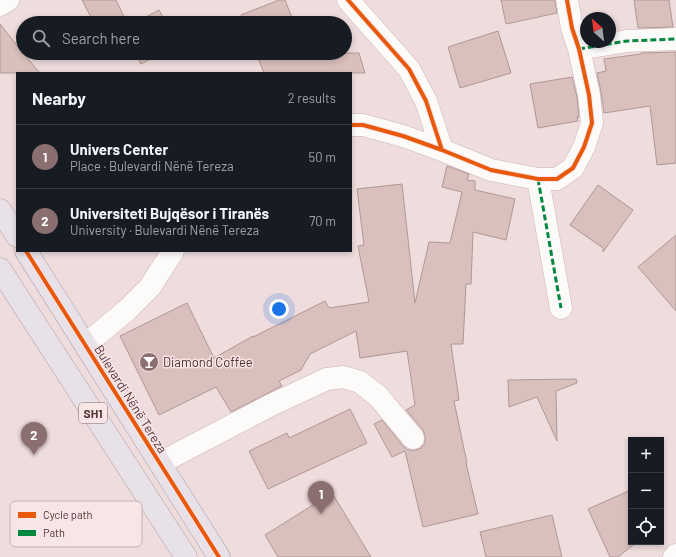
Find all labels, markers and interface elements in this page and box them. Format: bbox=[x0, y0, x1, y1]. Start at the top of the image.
north arrow bbox=[580, 12, 616, 48]
search box bbox=[16, 16, 352, 60]
icon: search bbox=[30, 27, 52, 49]
text: Search here bbox=[62, 29, 140, 47]
text: Nearby bbox=[32, 88, 86, 108]
text: 2 results bbox=[288, 90, 336, 106]
text: Univers Center bbox=[70, 140, 168, 158]
text: 1 bbox=[43, 149, 47, 165]
text: 50 m bbox=[309, 149, 336, 165]
text: Place · Bulevardi Nënë Tereza bbox=[70, 158, 234, 174]
text: Universiteti Bujqësor i Tiranës bbox=[70, 204, 269, 222]
text: 2 bbox=[41, 213, 49, 229]
text: 70 m bbox=[309, 213, 336, 229]
text: University · Bulevardi Nënë Tereza bbox=[70, 222, 259, 238]
your location bbox=[269, 299, 289, 319]
street label: Bulevardi Nënë Tereza bbox=[91, 342, 171, 456]
bar icon: Diamond Coffee bbox=[138, 351, 160, 373]
place label: Diamond Coffee bbox=[163, 354, 253, 370]
road number: SH1 bbox=[79, 403, 107, 423]
pin: 2 bbox=[21, 422, 47, 455]
map controls bbox=[628, 437, 664, 545]
button: + bbox=[628, 437, 664, 473]
button: − bbox=[628, 473, 664, 509]
pin: 1 bbox=[308, 481, 334, 514]
legend bbox=[10, 501, 142, 547]
text: Cycle path bbox=[43, 508, 93, 521]
button: locate bbox=[628, 509, 664, 545]
text: Path bbox=[43, 526, 65, 539]

